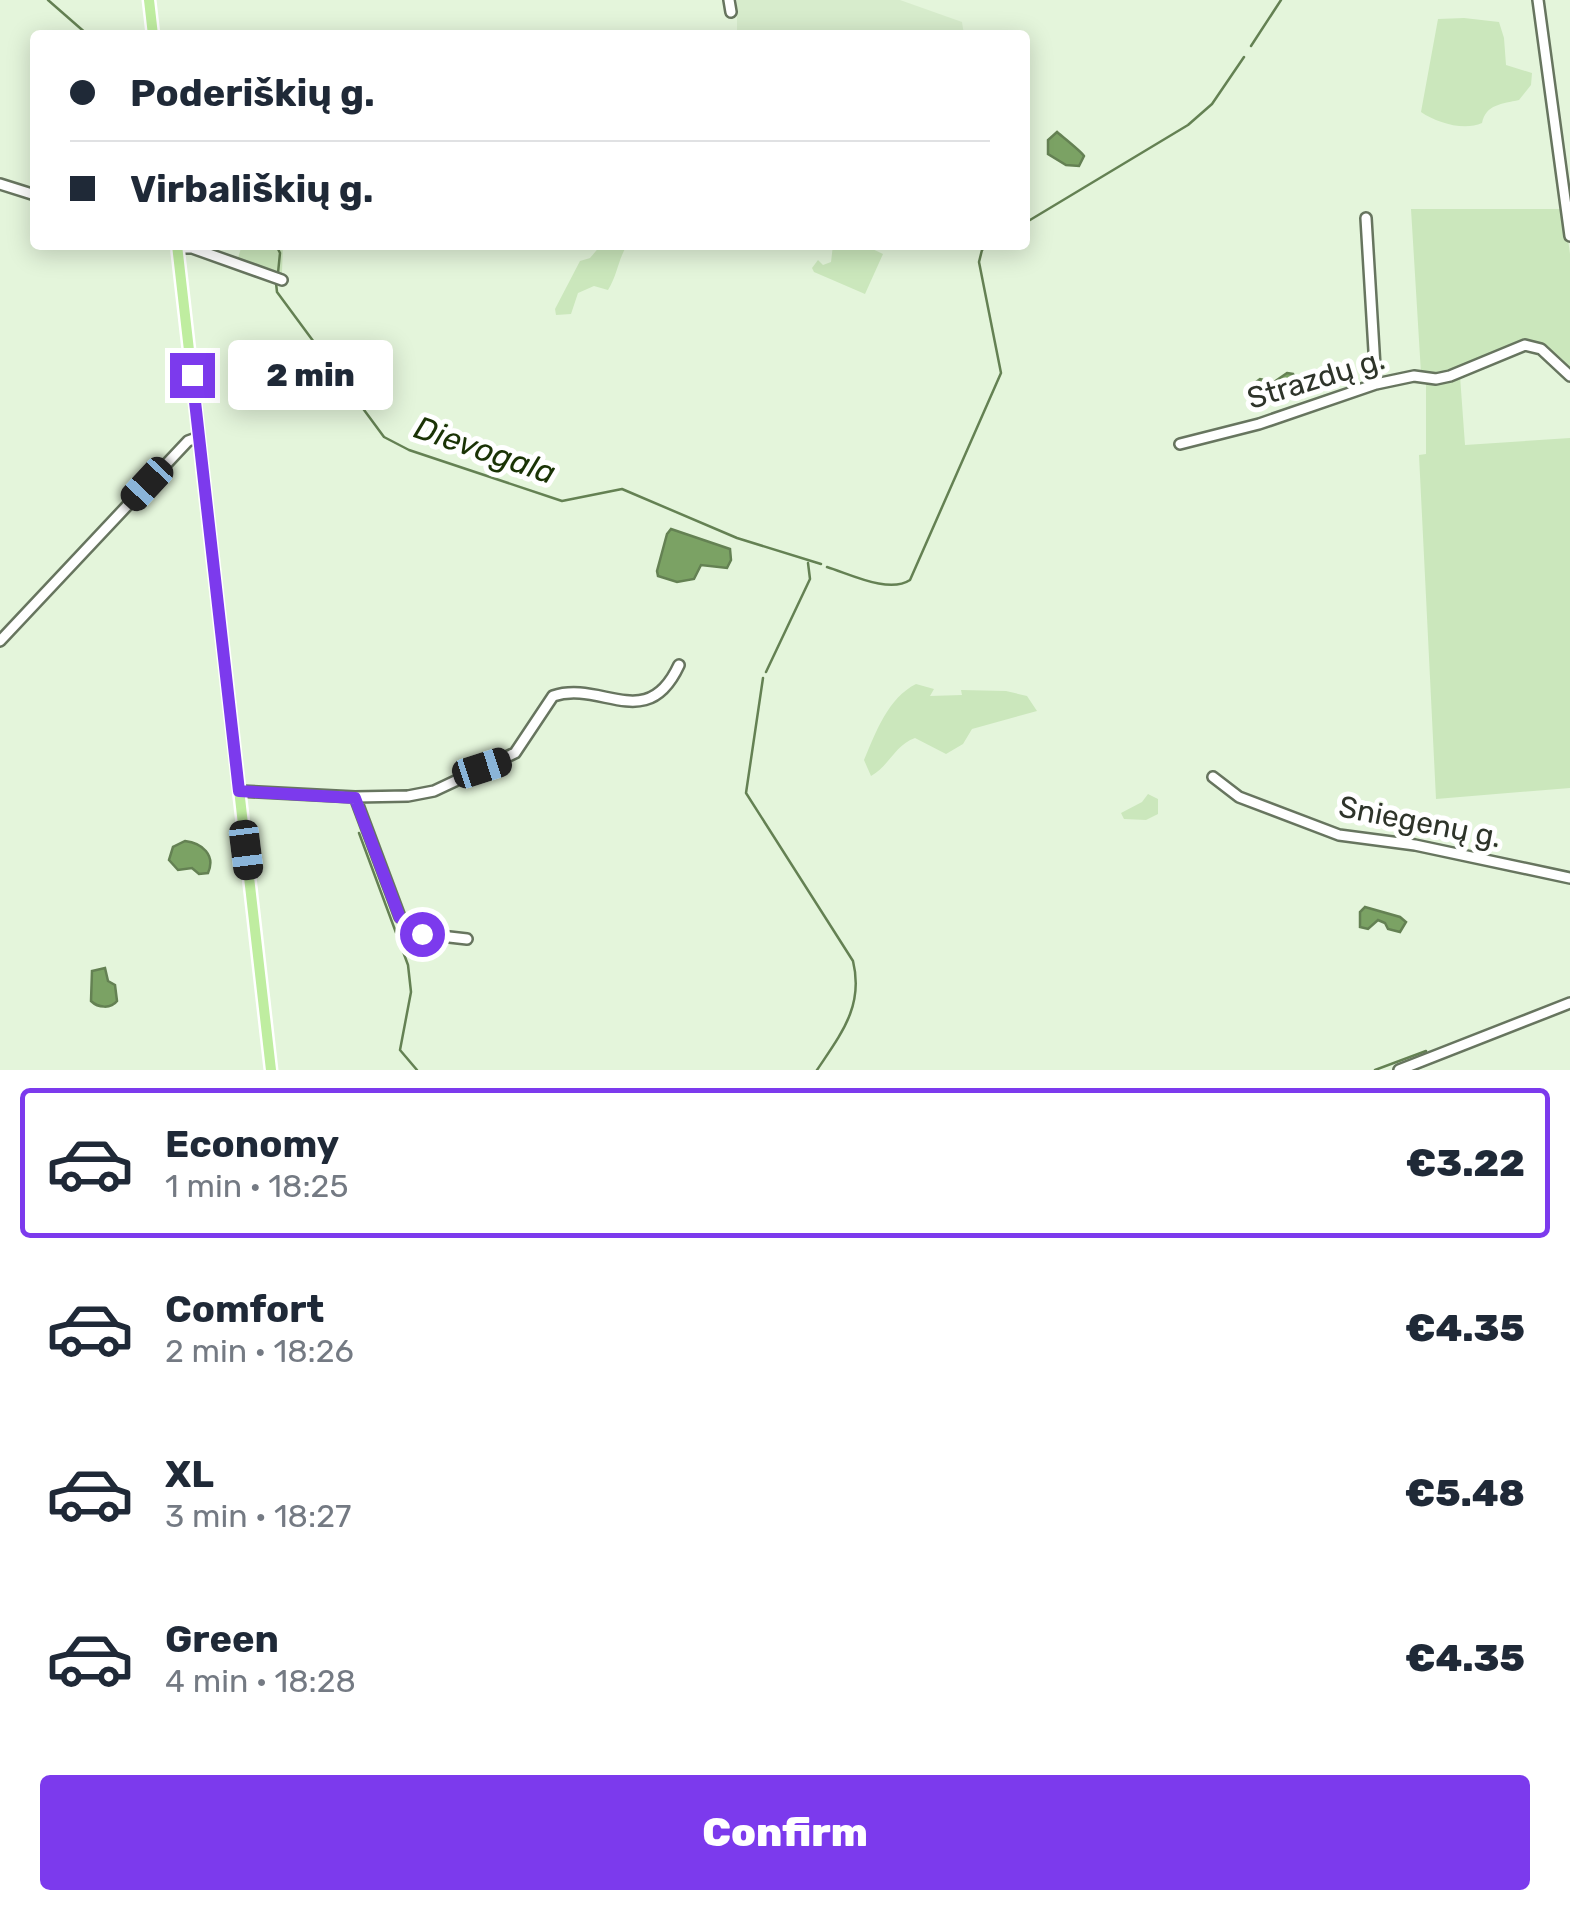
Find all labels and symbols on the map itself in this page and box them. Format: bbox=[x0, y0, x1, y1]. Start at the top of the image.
callout: 2 min bbox=[227, 340, 392, 410]
street label: Strazdų g. bbox=[1243, 341, 1389, 417]
route end bbox=[170, 353, 215, 398]
water label: Dievogala bbox=[409, 408, 561, 492]
car bbox=[116, 452, 178, 516]
car bbox=[449, 744, 515, 792]
street label: Sniegenų g. bbox=[1336, 789, 1504, 855]
car bbox=[227, 818, 265, 882]
route start bbox=[400, 912, 445, 957]

